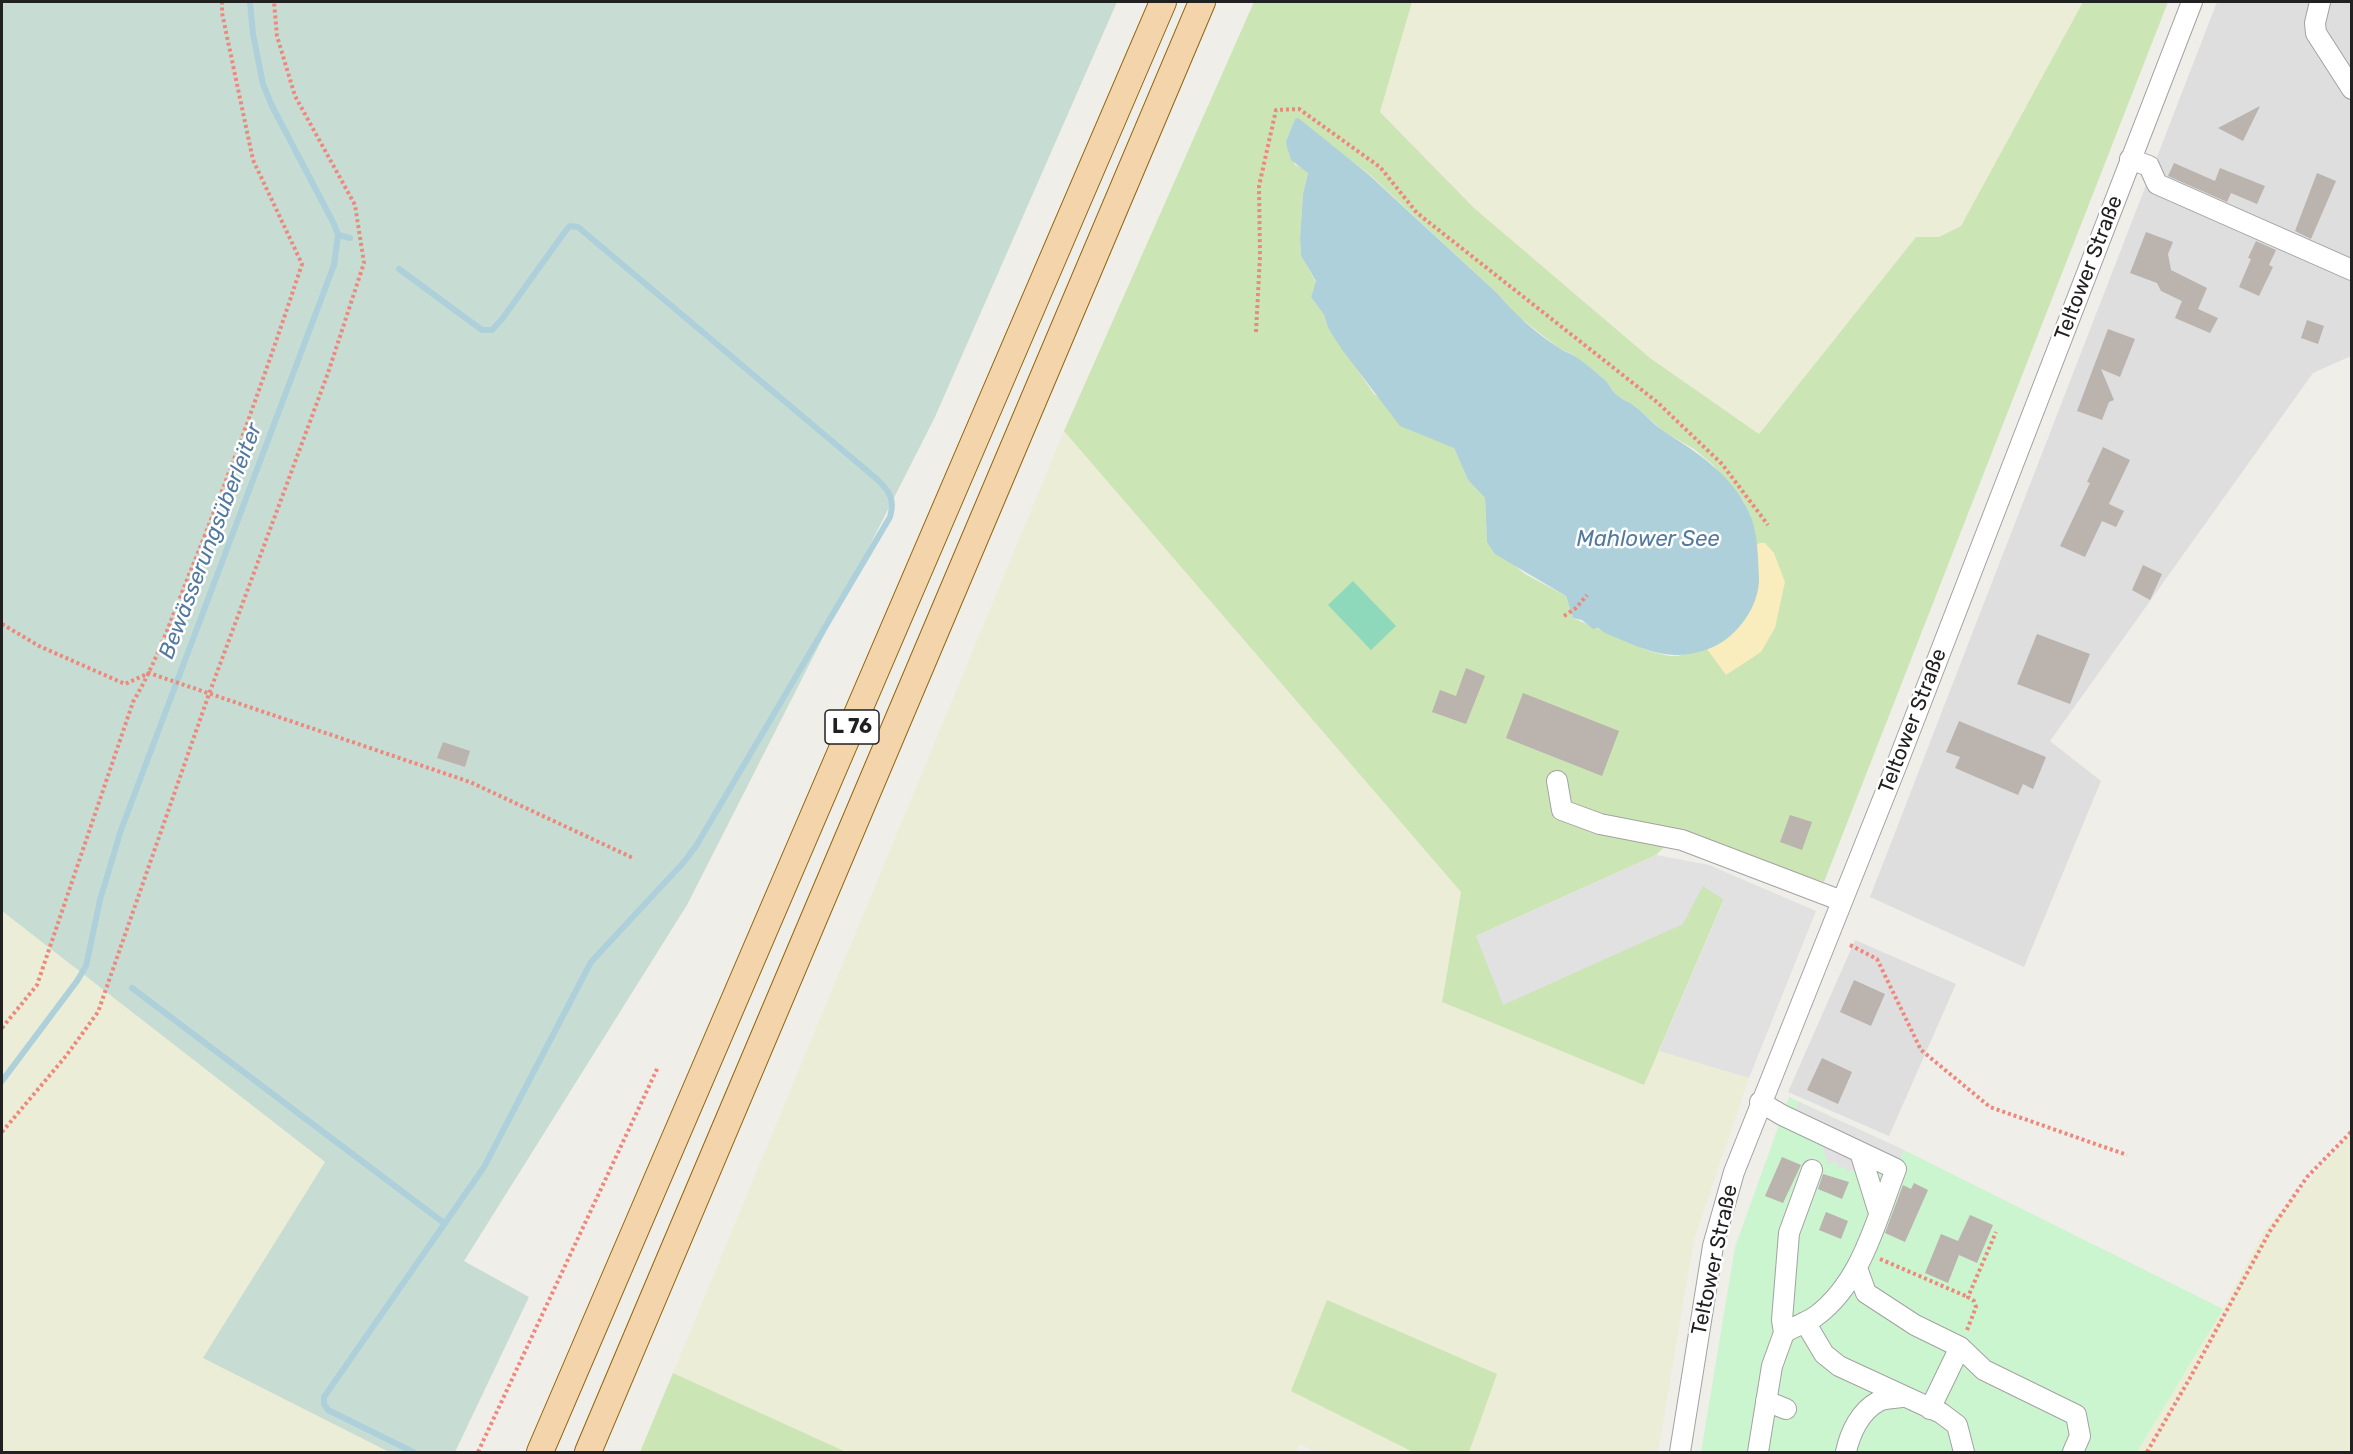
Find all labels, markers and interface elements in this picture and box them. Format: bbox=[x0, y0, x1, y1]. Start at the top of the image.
street label: Teltower Straße bbox=[2050, 192, 2128, 344]
water label: Bewässerungsüberleiter bbox=[154, 419, 268, 663]
water label: Mahlower See bbox=[1576, 527, 1720, 553]
street label: Teltower Straße bbox=[1874, 645, 1952, 797]
road number: L 76 bbox=[825, 710, 879, 744]
street label: Teltower Straße bbox=[1687, 1182, 1743, 1338]

